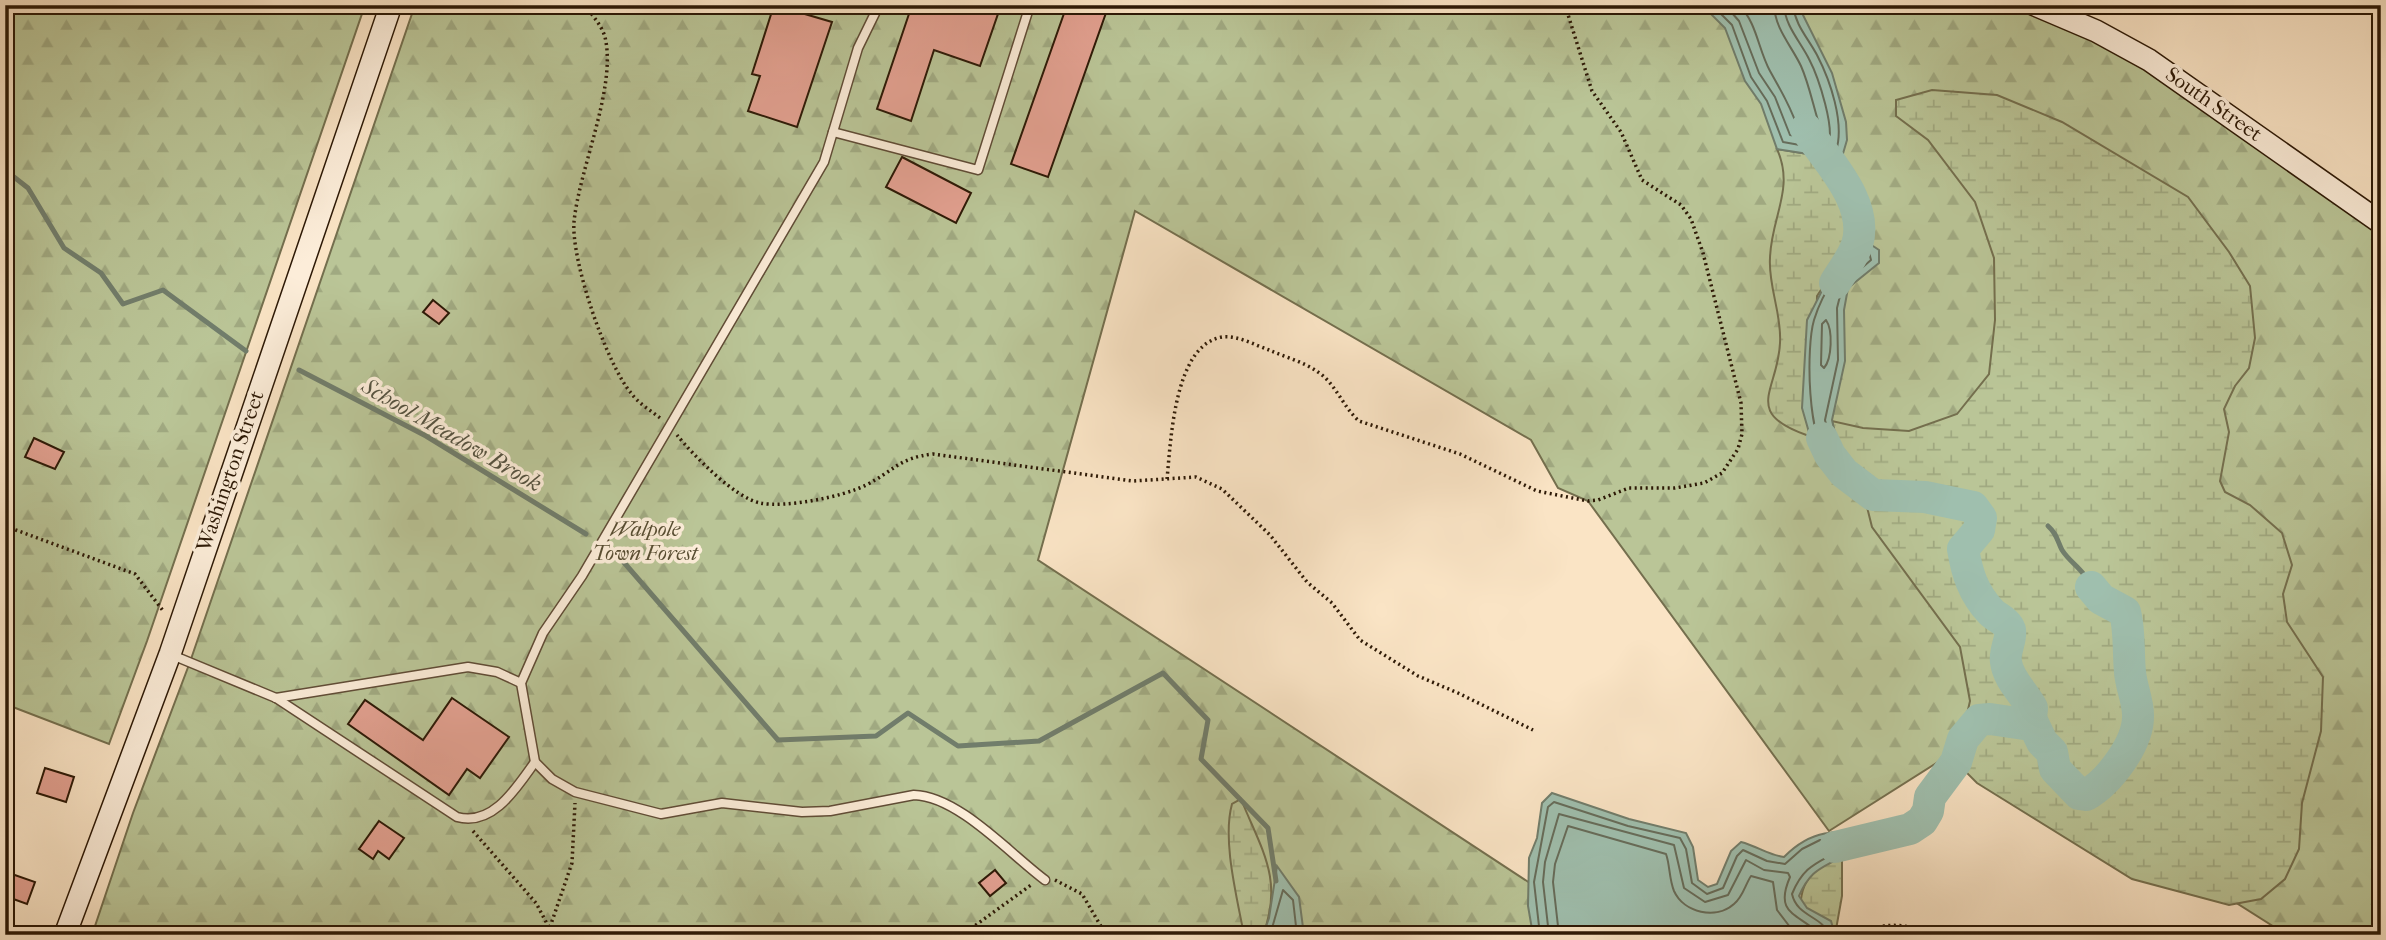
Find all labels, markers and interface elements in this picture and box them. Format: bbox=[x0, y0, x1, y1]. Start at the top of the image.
street label: South Street bbox=[2161, 62, 2267, 146]
water label: School Meadow Brook bbox=[356, 372, 547, 498]
street label: Washington Street bbox=[191, 387, 269, 555]
park label: Walpole Town Forest bbox=[592, 517, 699, 565]

